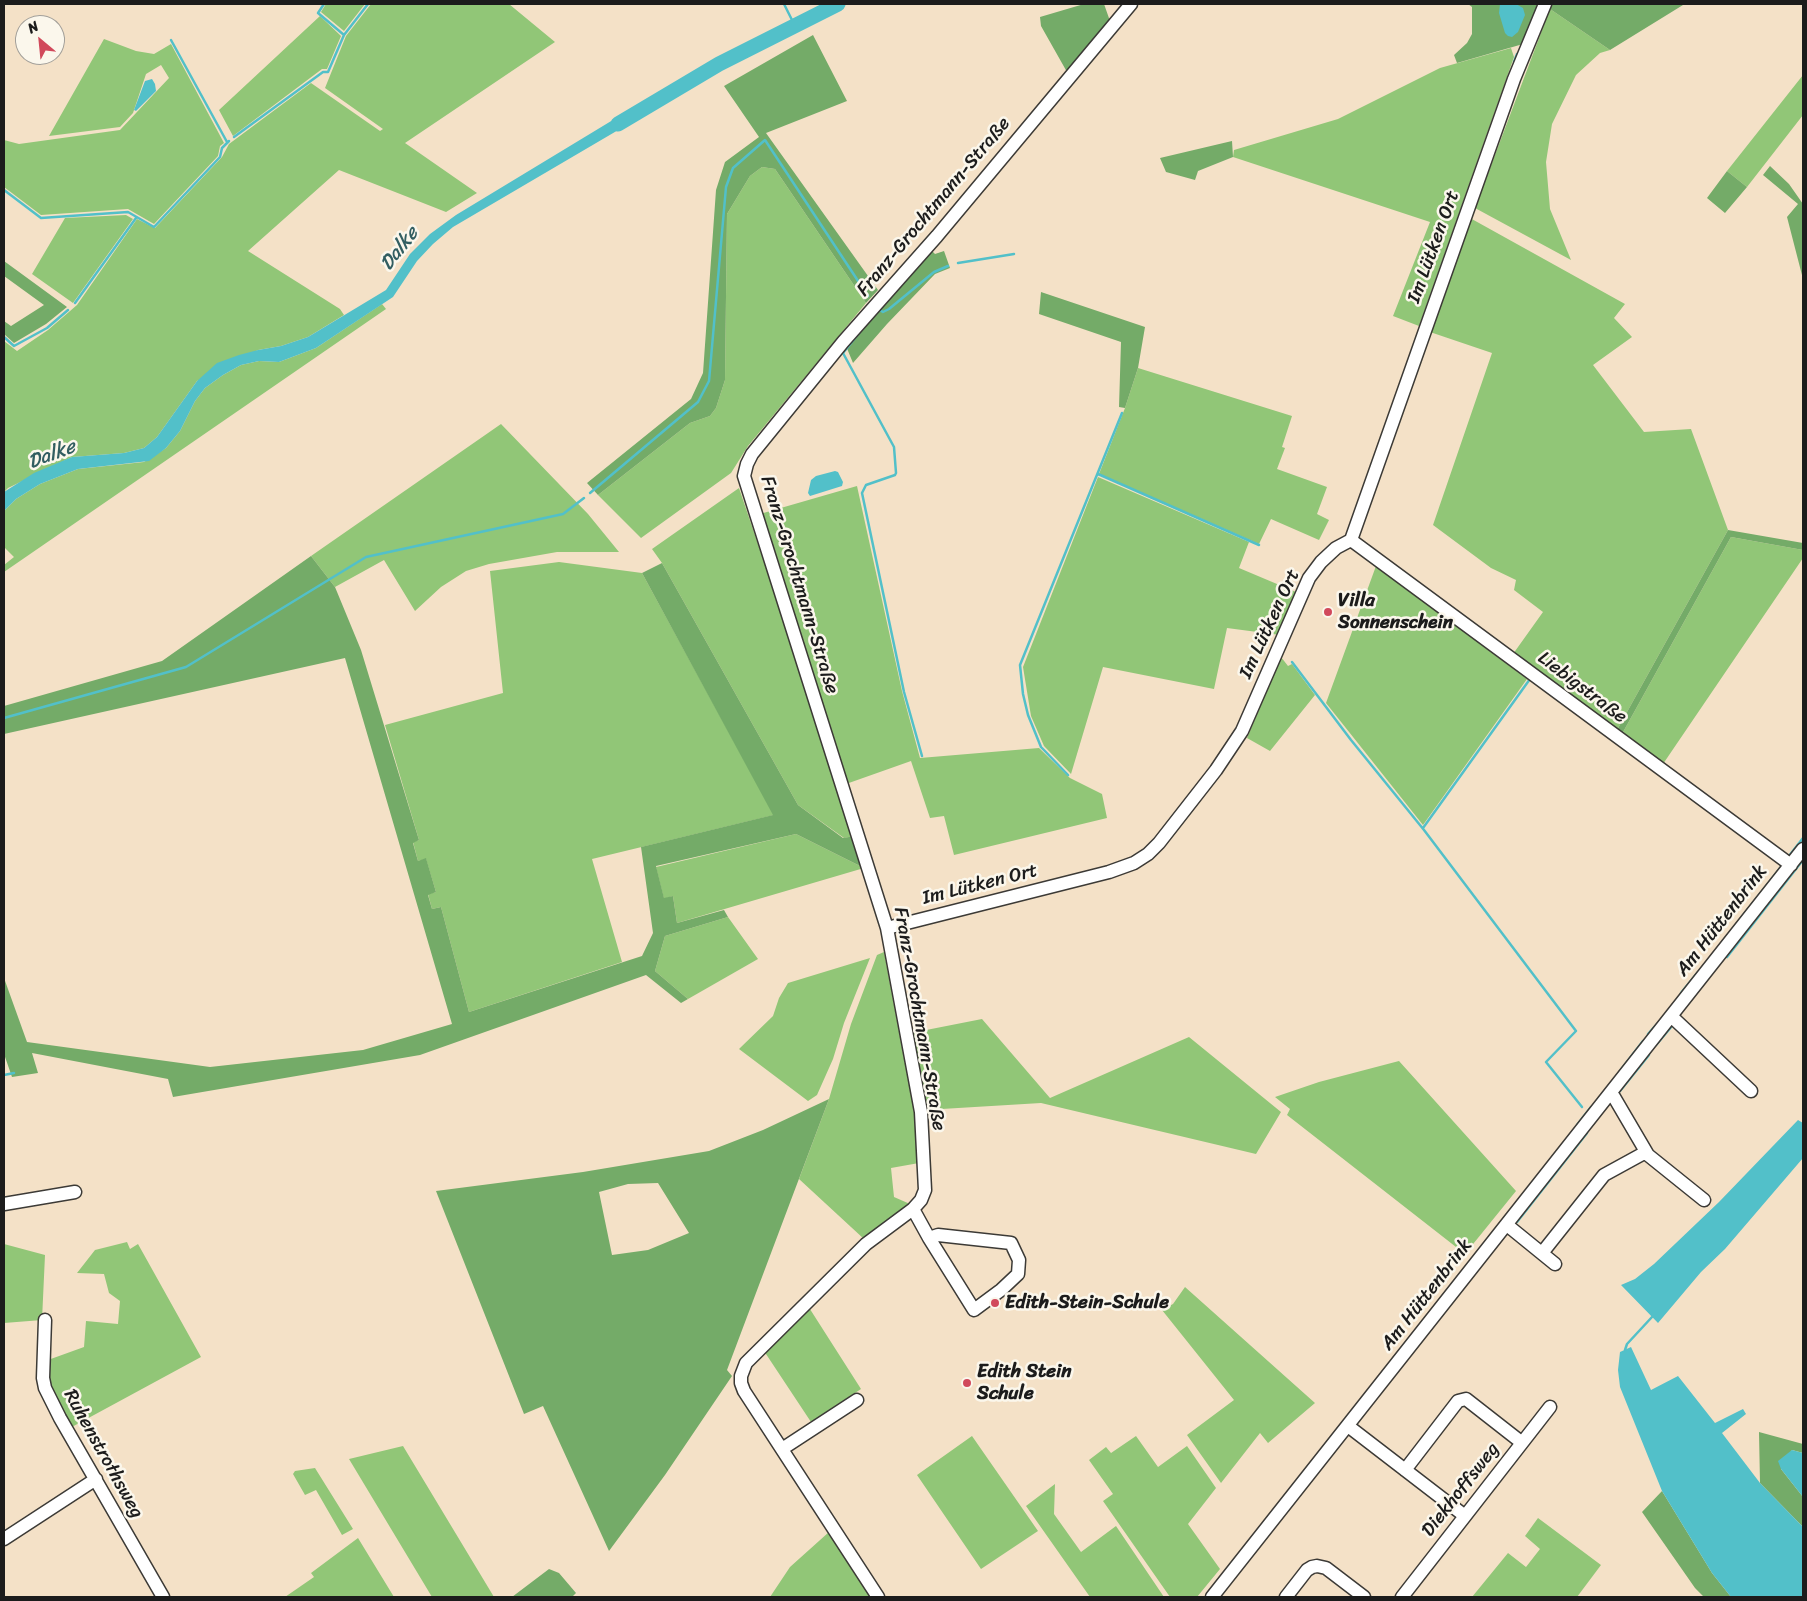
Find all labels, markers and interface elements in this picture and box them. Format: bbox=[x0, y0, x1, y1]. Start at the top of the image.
text: N bbox=[23, 14, 43, 41]
north arrow bbox=[15, 15, 65, 65]
street label: Franz-Grochtmann-Straße bbox=[852, 113, 1016, 301]
street label: Im Lütken Ort bbox=[1403, 188, 1465, 306]
water label: Dalke bbox=[376, 222, 424, 276]
water label: Dalke bbox=[25, 435, 79, 475]
street label: Franz-Grochtmann-Straße bbox=[755, 473, 843, 697]
street label: Im Lütken Ort bbox=[1235, 566, 1305, 682]
place label: Villa Sonnenschein bbox=[1338, 590, 1453, 634]
marker: Villa Sonnenschein bbox=[1322, 606, 1334, 618]
street label: Liebigstraße bbox=[1533, 647, 1631, 729]
street label: Im Lütken Ort bbox=[920, 860, 1040, 910]
street label: Am Hüttenbrink bbox=[1672, 861, 1772, 981]
street label: Franz-Grochtmann-Straße bbox=[888, 905, 950, 1133]
street label: Am Hüttenbrink bbox=[1377, 1235, 1477, 1355]
place label: Edith-Stein-Schule bbox=[1005, 1292, 1169, 1314]
marker: Edith-Stein-Schule bbox=[989, 1297, 1001, 1309]
place label: Edith Stein Schule bbox=[977, 1361, 1071, 1405]
marker: Edith Stein Schule bbox=[961, 1377, 973, 1389]
street label: Ruhenstrothsweg bbox=[58, 1386, 148, 1522]
street label: Diekhoffsweg bbox=[1417, 1438, 1505, 1542]

